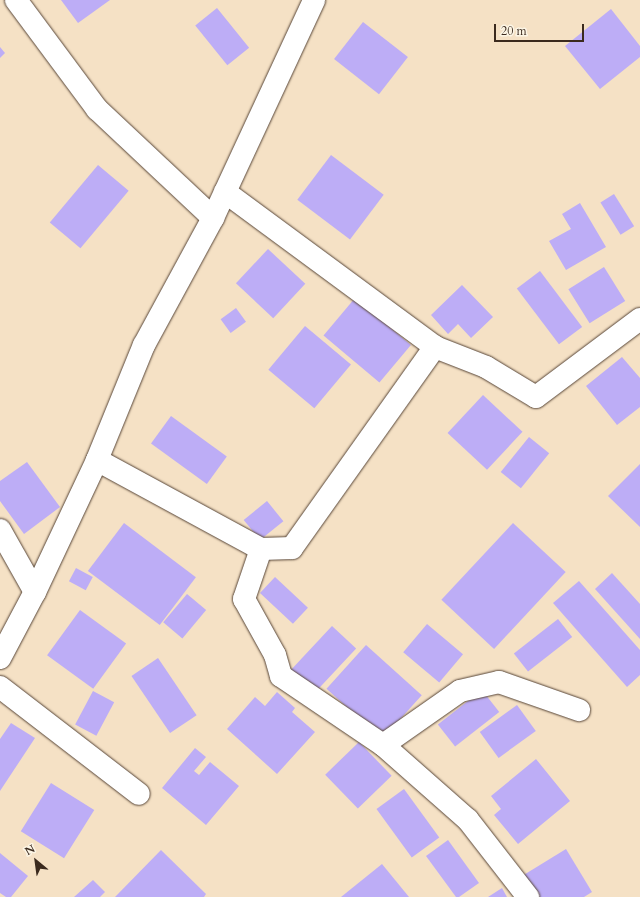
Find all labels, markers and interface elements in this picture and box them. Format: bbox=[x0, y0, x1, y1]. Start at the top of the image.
scale bar bbox=[496, 16, 586, 42]
text: 20 m bbox=[501, 23, 527, 39]
north arrow bbox=[16, 841, 56, 881]
text: N bbox=[22, 841, 38, 859]

